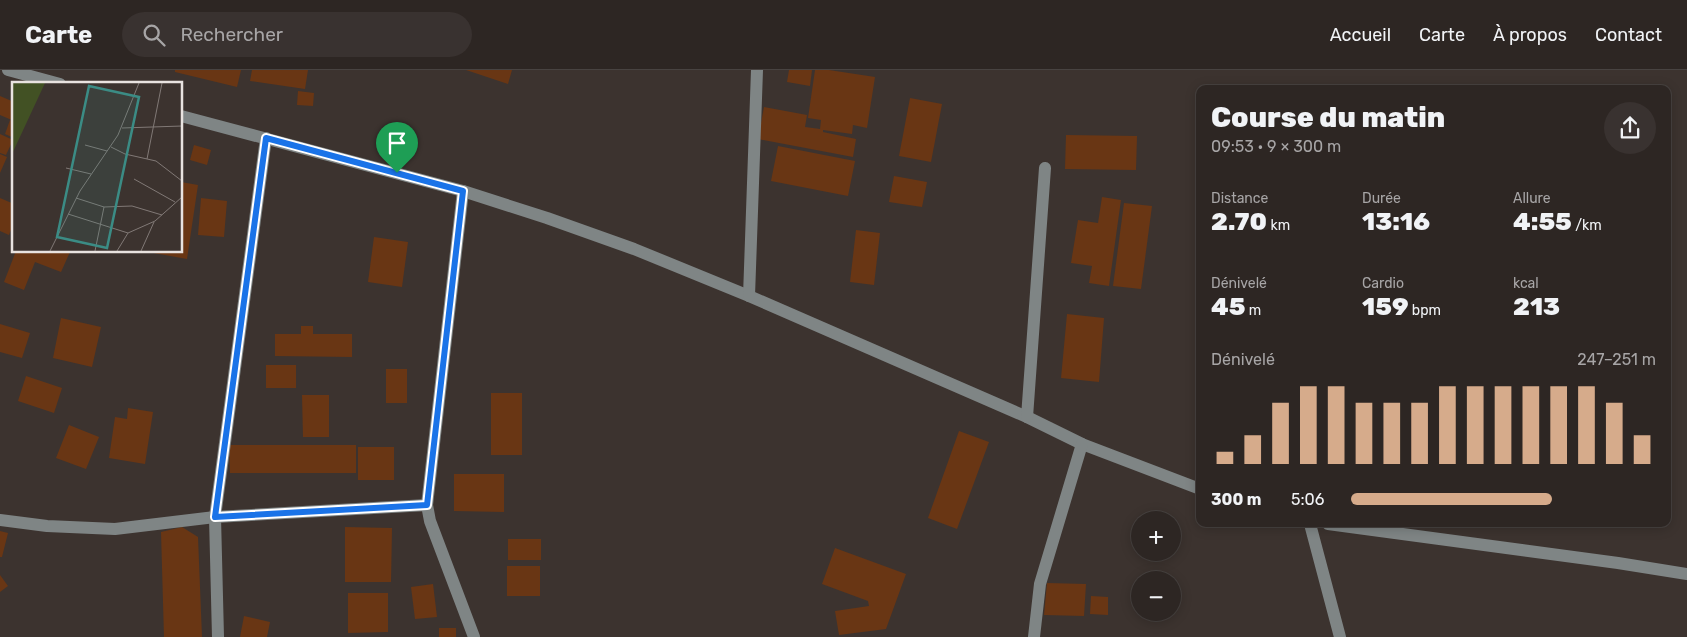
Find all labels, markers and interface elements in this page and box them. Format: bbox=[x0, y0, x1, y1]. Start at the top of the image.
search box bbox=[122, 12, 472, 57]
text: Carte bbox=[25, 21, 92, 49]
icon: search bbox=[140, 21, 168, 49]
text: Rechercher bbox=[180, 23, 283, 46]
text: Accueil bbox=[1330, 24, 1391, 46]
text: Carte bbox=[1419, 24, 1465, 46]
text: À propos bbox=[1493, 24, 1567, 46]
text: Contact bbox=[1595, 24, 1662, 46]
inset map bbox=[12, 82, 182, 252]
text: Course du matin bbox=[1211, 101, 1445, 134]
button: share bbox=[1604, 102, 1656, 154]
pin bbox=[376, 122, 418, 173]
icon: arrive bbox=[383, 129, 411, 157]
text: 09:53 · 9 × 300 m bbox=[1211, 137, 1341, 156]
text: Distance bbox=[1211, 190, 1268, 207]
text: Durée bbox=[1362, 190, 1401, 207]
text: Allure bbox=[1513, 190, 1551, 207]
text: 2.70 bbox=[1211, 207, 1267, 236]
text: 13:16 bbox=[1362, 207, 1430, 236]
text: 4:55 bbox=[1513, 207, 1572, 236]
text: km bbox=[1267, 217, 1290, 234]
text: /km bbox=[1572, 217, 1602, 234]
text: Dénivelé bbox=[1211, 275, 1267, 292]
text: Cardio bbox=[1362, 275, 1404, 292]
text: kcal bbox=[1513, 275, 1539, 292]
text: 45 bbox=[1211, 292, 1245, 321]
text: 159 bbox=[1362, 292, 1408, 321]
text: 213 bbox=[1513, 292, 1560, 321]
text: m bbox=[1245, 302, 1261, 319]
text: bpm bbox=[1408, 302, 1441, 319]
text: Dénivelé bbox=[1211, 350, 1275, 369]
text: 247–251 m bbox=[1577, 350, 1656, 369]
text: 300 m bbox=[1211, 490, 1261, 509]
text: 5:06 bbox=[1291, 490, 1324, 509]
map controls bbox=[1131, 511, 1181, 621]
button: + bbox=[1131, 511, 1181, 561]
button: − bbox=[1131, 571, 1181, 621]

